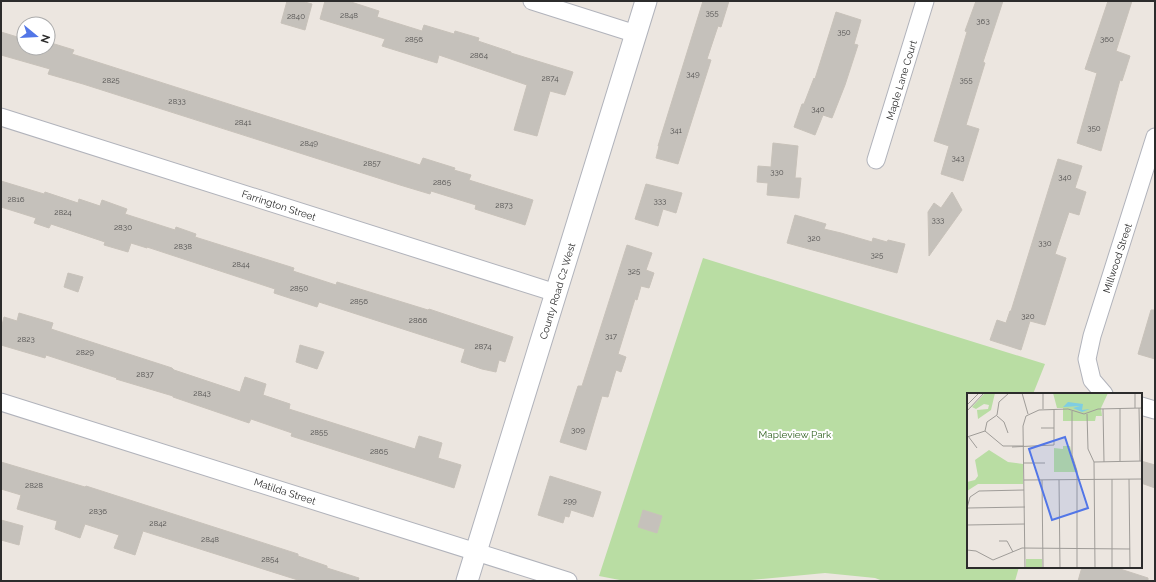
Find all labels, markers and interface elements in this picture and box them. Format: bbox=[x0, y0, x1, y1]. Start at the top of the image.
house number: 355 bbox=[706, 8, 719, 18]
house number: 2848 bbox=[340, 10, 358, 20]
house number: 2840 bbox=[287, 11, 305, 21]
north arrow bbox=[16, 16, 56, 56]
house number: 363 bbox=[976, 16, 990, 26]
house number: 350 bbox=[837, 27, 851, 37]
text: N bbox=[38, 33, 53, 45]
house number: 2856 bbox=[405, 34, 423, 44]
house number: 360 bbox=[1100, 34, 1114, 44]
street label: Maple Lane Court bbox=[884, 38, 919, 121]
house number: 2864 bbox=[470, 50, 489, 60]
house number: 349 bbox=[686, 69, 700, 79]
house number: 2874 bbox=[541, 73, 559, 83]
house number: 2825 bbox=[102, 75, 120, 85]
house number: 355 bbox=[960, 75, 973, 85]
house number: 2833 bbox=[168, 96, 186, 106]
house number: 340 bbox=[811, 104, 825, 114]
house number: 2841 bbox=[235, 117, 252, 127]
house number: 350 bbox=[1087, 123, 1101, 133]
house number: 341 bbox=[670, 125, 683, 135]
house number: 2849 bbox=[300, 138, 318, 148]
house number: 343 bbox=[952, 153, 964, 163]
house number: 2857 bbox=[363, 158, 381, 168]
house number: 330 bbox=[770, 167, 784, 177]
house number: 340 bbox=[1058, 172, 1072, 182]
house number: 2865 bbox=[433, 177, 452, 187]
street label: Farrington Street bbox=[240, 188, 318, 223]
house number: 2816 bbox=[7, 194, 25, 204]
house number: 333 bbox=[654, 196, 666, 206]
house number: 2873 bbox=[495, 200, 513, 210]
house number: 2824 bbox=[54, 207, 72, 217]
house number: 333 bbox=[932, 215, 944, 225]
street label: Millwood Street bbox=[1101, 221, 1134, 294]
house number: 2830 bbox=[114, 222, 132, 232]
house number: 320 bbox=[807, 233, 821, 243]
house number: 330 bbox=[1038, 238, 1052, 248]
house number: 2838 bbox=[174, 241, 192, 251]
street label: County Road C2 West bbox=[538, 241, 578, 341]
house number: 325 bbox=[871, 250, 884, 260]
house number: 2844 bbox=[232, 259, 250, 269]
house number: 325 bbox=[628, 266, 641, 276]
house number: 2850 bbox=[290, 283, 308, 293]
house number: 2856 bbox=[350, 296, 368, 306]
house number: 320 bbox=[1021, 311, 1035, 321]
house number: 2866 bbox=[409, 315, 427, 325]
house number: 317 bbox=[605, 331, 618, 341]
house number: 2823 bbox=[17, 334, 35, 344]
house number: 2874 bbox=[474, 341, 492, 351]
house number: 2829 bbox=[76, 347, 94, 357]
house number: 2837 bbox=[136, 369, 154, 379]
house number: 2843 bbox=[193, 388, 211, 398]
inset map bbox=[967, 393, 1142, 568]
house number: 309 bbox=[571, 425, 585, 435]
house number: 2855 bbox=[310, 427, 328, 437]
park label: Mapleview Park bbox=[759, 429, 832, 440]
house number: 2865 bbox=[370, 446, 389, 456]
street label: Matilda Street bbox=[253, 476, 318, 507]
house number: 2828 bbox=[25, 480, 43, 490]
house number: 299 bbox=[563, 496, 577, 506]
house number: 2836 bbox=[89, 506, 107, 516]
house number: 2842 bbox=[149, 518, 167, 528]
house number: 2848 bbox=[201, 534, 219, 544]
house number: 2854 bbox=[261, 554, 279, 564]

